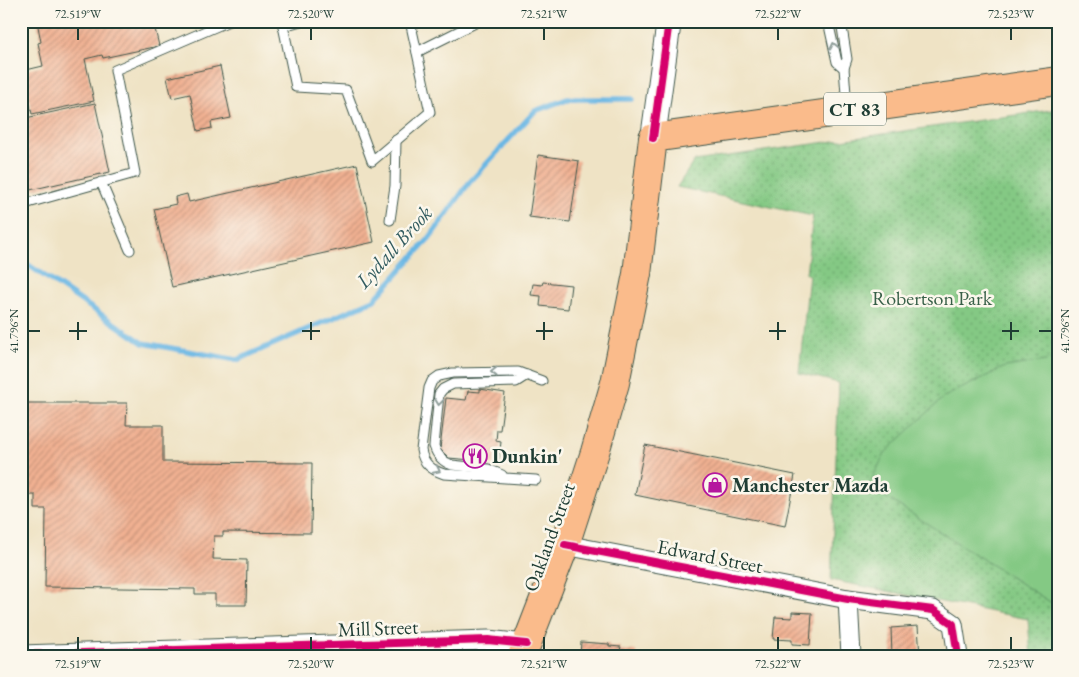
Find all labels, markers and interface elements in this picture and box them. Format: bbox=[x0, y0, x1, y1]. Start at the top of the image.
text: 72.519°W bbox=[55, 6, 102, 22]
text: 72.520°W bbox=[288, 6, 335, 22]
text: 72.521°W bbox=[521, 6, 568, 22]
text: 72.522°W bbox=[755, 6, 802, 22]
text: 72.523°W bbox=[988, 6, 1035, 22]
one-way arrow bbox=[829, 42, 839, 51]
road number: CT 83 bbox=[824, 92, 886, 126]
water label: Lydall Brook bbox=[349, 199, 438, 295]
park label: Robertson Park bbox=[872, 285, 993, 311]
text: 41.796°N bbox=[6, 308, 22, 353]
text: 41.796°N bbox=[1057, 308, 1073, 353]
one-way arrow bbox=[490, 367, 498, 377]
one-way arrow bbox=[434, 398, 445, 406]
restaurant icon: Dunkin' bbox=[462, 443, 488, 469]
place label: Dunkin' bbox=[492, 443, 563, 469]
one-way arrow bbox=[432, 464, 441, 474]
shop icon: Manchester Mazda bbox=[702, 472, 728, 498]
place label: Manchester Mazda bbox=[732, 472, 889, 498]
street label: Oakland Street bbox=[517, 478, 581, 595]
street label: Edward Street bbox=[655, 533, 766, 579]
street label: Mill Street bbox=[337, 614, 419, 642]
text: 72.519°W bbox=[55, 656, 102, 672]
text: 72.520°W bbox=[288, 656, 335, 672]
text: 72.521°W bbox=[521, 656, 568, 672]
text: 72.522°W bbox=[755, 656, 802, 672]
text: 72.523°W bbox=[988, 656, 1035, 672]

